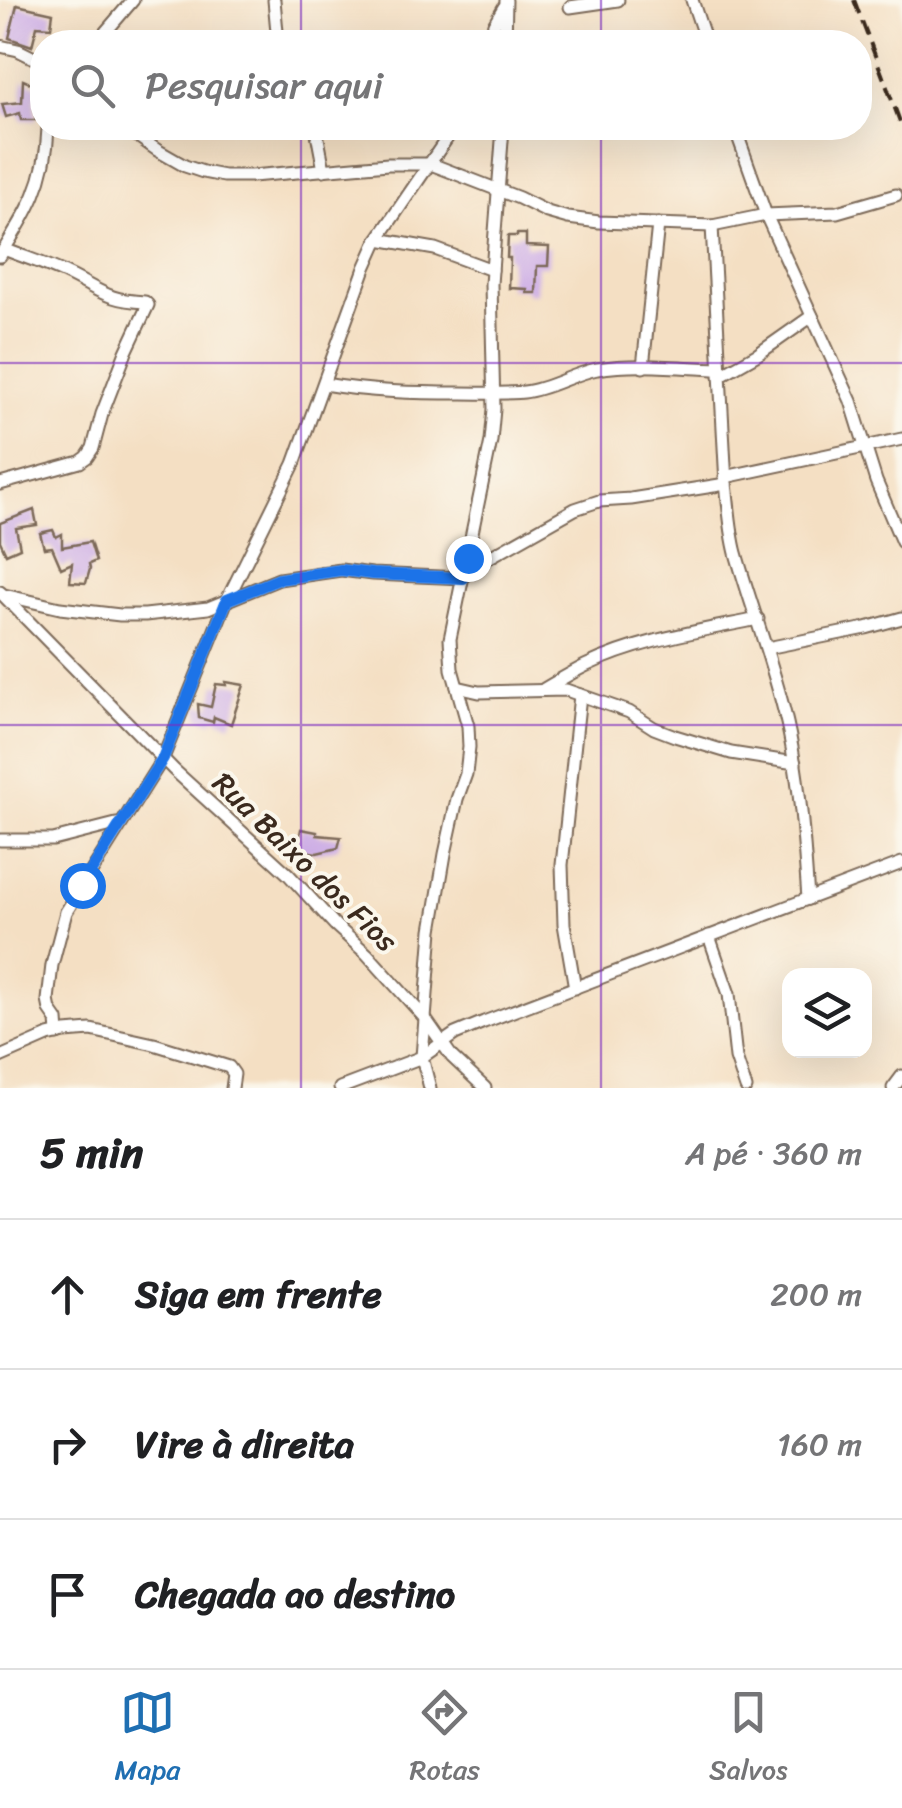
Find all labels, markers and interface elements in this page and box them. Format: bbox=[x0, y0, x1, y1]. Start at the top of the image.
search box bbox=[30, 30, 872, 140]
text: Pesquisar aqui bbox=[145, 52, 383, 119]
icon: search bbox=[65, 58, 120, 113]
route end bbox=[446, 536, 492, 582]
street label: Rua Baixo dos Fios bbox=[199, 758, 411, 966]
route start bbox=[60, 863, 106, 909]
map controls bbox=[782, 968, 872, 1058]
button: layers bbox=[782, 968, 872, 1058]
text: 5 min bbox=[40, 1116, 143, 1190]
text: A pé · 360 m bbox=[685, 1125, 862, 1182]
text: Siga em frente bbox=[135, 1261, 382, 1328]
text: 200 m bbox=[770, 1266, 862, 1323]
icon: ahead bbox=[40, 1267, 95, 1322]
text: Vire à direita bbox=[135, 1411, 354, 1478]
text: 160 m bbox=[777, 1416, 862, 1473]
icon: right bbox=[40, 1417, 95, 1472]
text: Chegada ao destino bbox=[135, 1561, 455, 1628]
icon: arrive bbox=[40, 1567, 95, 1622]
tab: Mapa bbox=[115, 1685, 180, 1794]
tab: Rotas bbox=[409, 1685, 480, 1794]
tab: Salvos bbox=[709, 1685, 787, 1794]

